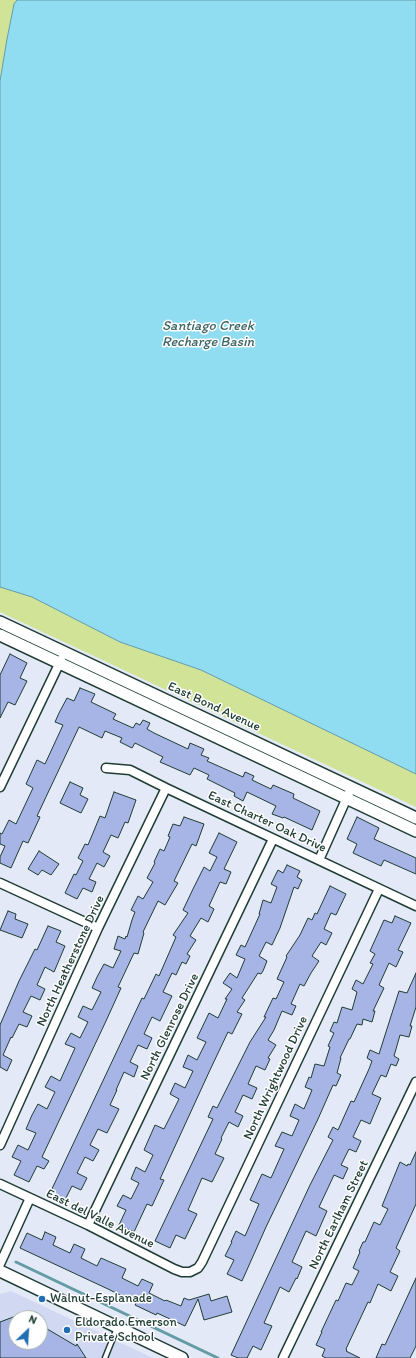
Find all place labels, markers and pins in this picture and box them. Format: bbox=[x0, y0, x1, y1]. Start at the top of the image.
place label: Walnut-Esplanade bbox=[50, 1291, 152, 1307]
marker: Walnut-Esplanade bbox=[37, 1294, 47, 1304]
place label: Eldorado Emerson Private School bbox=[75, 1315, 177, 1346]
marker: Eldorado Emerson Private School bbox=[62, 1325, 72, 1335]

